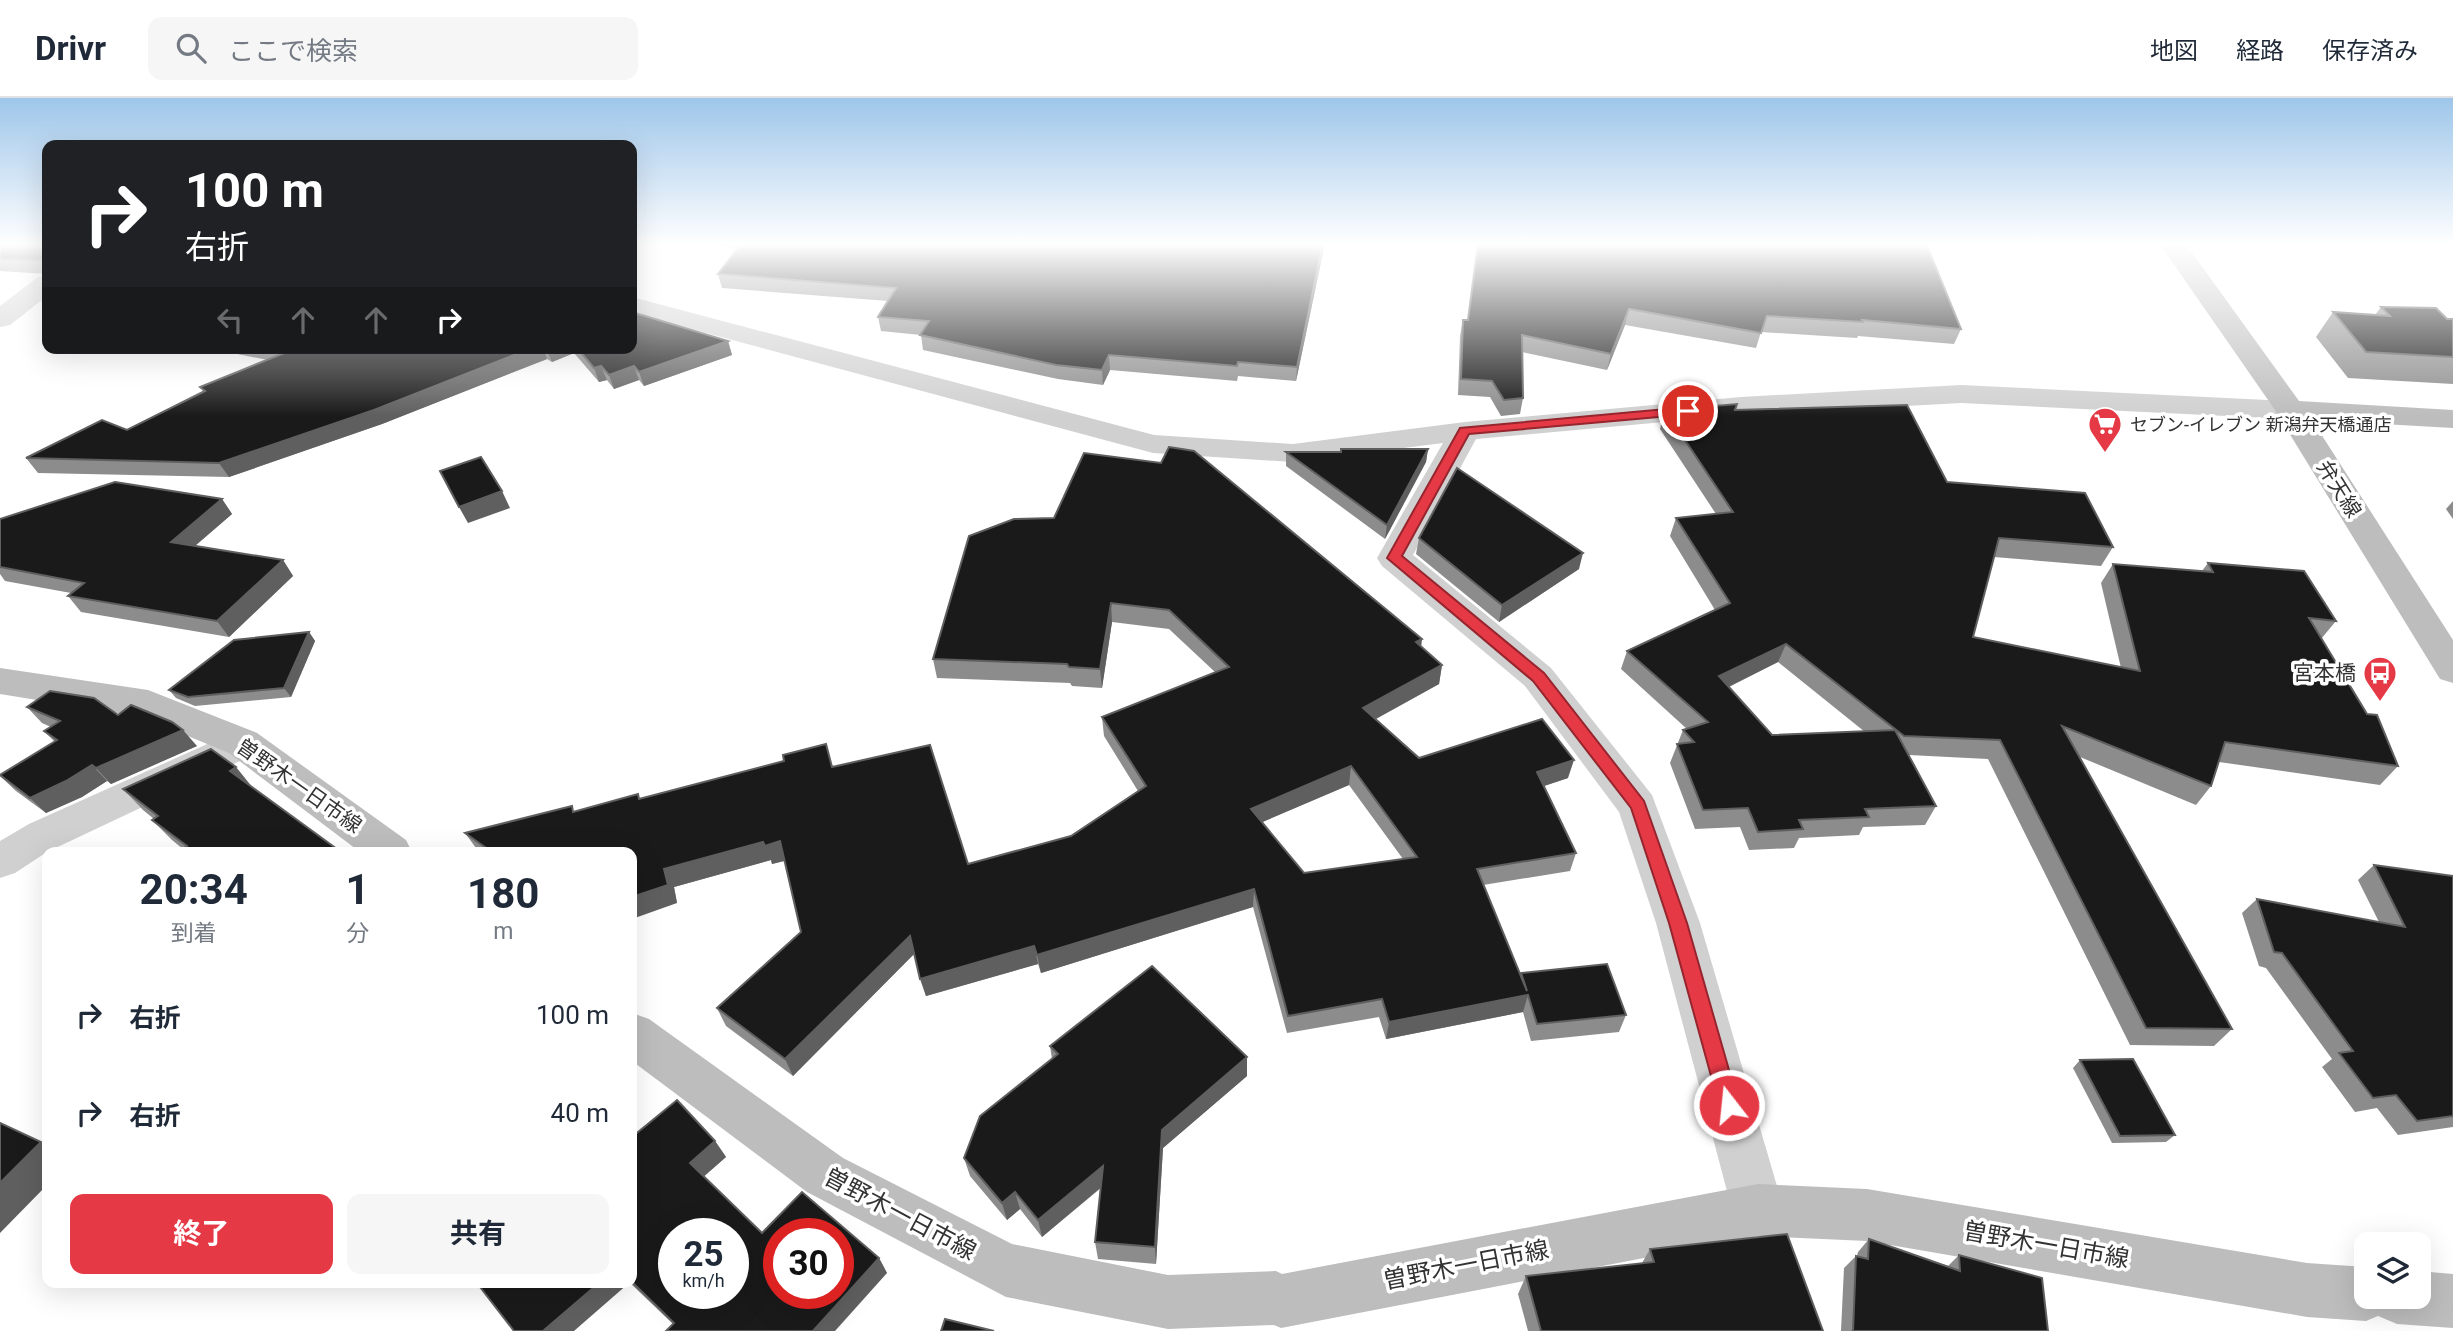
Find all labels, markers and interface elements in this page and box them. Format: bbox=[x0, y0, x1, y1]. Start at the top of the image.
search box bbox=[148, 17, 638, 80]
text: Drivr bbox=[35, 29, 106, 68]
icon: search bbox=[172, 29, 210, 67]
text: ここで検索 bbox=[228, 36, 358, 66]
text: 地図 bbox=[2150, 37, 2198, 65]
text: 経路 bbox=[2236, 37, 2284, 65]
text: 保存済み bbox=[2322, 37, 2418, 65]
text: 100 m bbox=[185, 162, 324, 219]
icon: right bbox=[70, 168, 161, 259]
text: 右折 bbox=[185, 228, 249, 266]
icon: left bbox=[211, 301, 249, 339]
icon: ahead bbox=[284, 301, 322, 339]
icon: ahead bbox=[357, 301, 395, 339]
icon: right bbox=[430, 301, 468, 339]
pin bbox=[1658, 381, 1718, 441]
icon: arrive bbox=[1669, 392, 1707, 430]
supermarket icon: セブン-イレブン 新潟弁天橋通店 bbox=[2086, 405, 2124, 454]
place label: セブン-イレブン 新潟弁天橋通店 bbox=[2130, 414, 2391, 435]
street label: 弁天線 bbox=[2312, 456, 2366, 522]
bus stop icon: 宮本橋 bbox=[2361, 654, 2399, 703]
place label: 宮本橋 bbox=[2293, 661, 2356, 685]
street label: 曽野木一日市線 bbox=[232, 734, 366, 838]
text: 20:34 bbox=[140, 865, 248, 914]
text: 1 bbox=[345, 865, 370, 914]
text: 180 bbox=[467, 869, 539, 918]
text: m bbox=[493, 918, 513, 945]
text: 到着 bbox=[171, 920, 217, 947]
text: 分 bbox=[346, 920, 369, 947]
icon: right bbox=[70, 996, 108, 1034]
text: 100 m bbox=[536, 1000, 609, 1030]
text: 右折 bbox=[129, 1003, 181, 1033]
position arrow bbox=[1692, 1068, 1766, 1142]
icon: right bbox=[70, 1094, 108, 1132]
text: 40 m bbox=[551, 1098, 609, 1128]
text: 右折 bbox=[129, 1101, 181, 1131]
street label: 曽野木一日市線 bbox=[819, 1162, 981, 1266]
button: 終了 bbox=[70, 1194, 333, 1274]
button: 共有 bbox=[347, 1194, 609, 1274]
street label: 曽野木一日市線 bbox=[1961, 1217, 2131, 1273]
speed limit sign: 30 bbox=[763, 1218, 854, 1309]
map controls bbox=[2354, 1232, 2431, 1309]
button: layers bbox=[2354, 1232, 2431, 1309]
text: 25 bbox=[683, 1234, 724, 1275]
street label: 曽野木一日市線 bbox=[1381, 1235, 1551, 1295]
text: km/h bbox=[682, 1270, 725, 1291]

